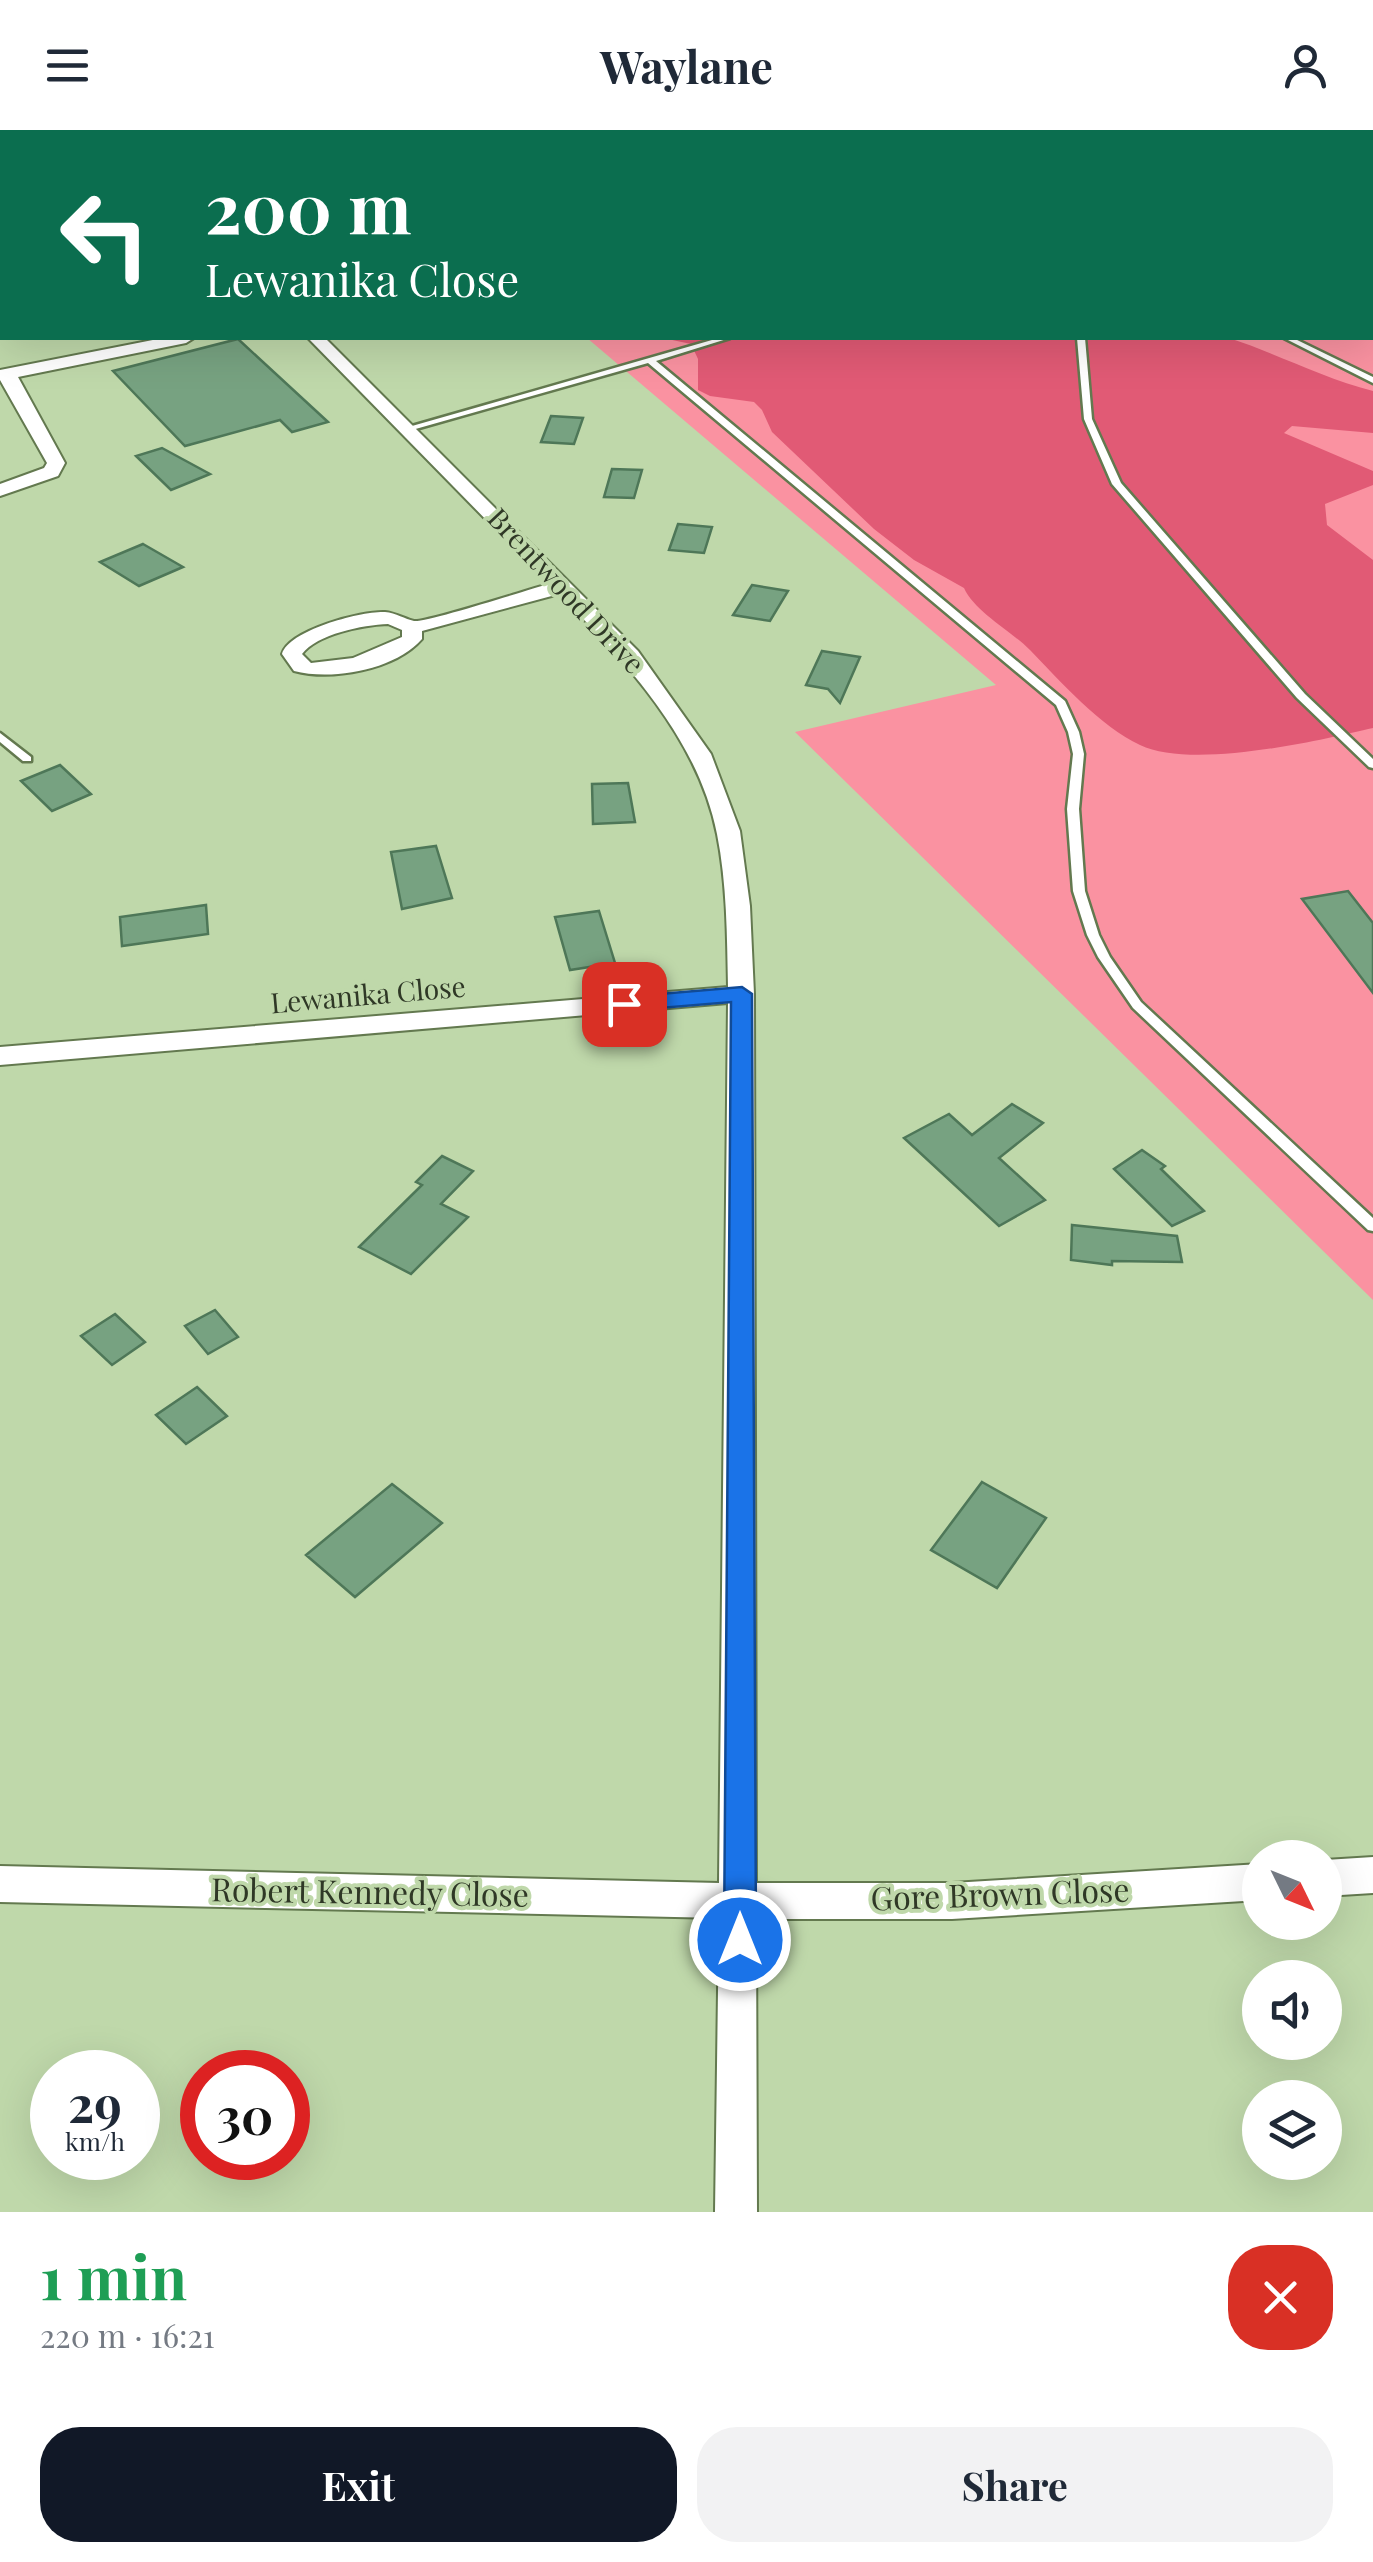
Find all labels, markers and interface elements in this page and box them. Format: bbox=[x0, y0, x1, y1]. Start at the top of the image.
text: Waylane bbox=[600, 35, 773, 95]
icon: menu bbox=[40, 38, 95, 93]
icon: person bbox=[1278, 38, 1333, 93]
text: 200 m bbox=[205, 158, 412, 252]
icon: left bbox=[40, 170, 170, 300]
text: Lewanika Close bbox=[205, 248, 519, 308]
street label: Brentwood Drive bbox=[481, 499, 654, 681]
pin bbox=[582, 962, 667, 1047]
street label: Lewanika Close bbox=[269, 967, 467, 1020]
icon: arrive bbox=[597, 977, 652, 1032]
north arrow bbox=[1242, 1840, 1342, 1940]
map controls bbox=[1242, 1840, 1342, 2180]
street label: Robert Kennedy Close bbox=[211, 1866, 529, 1915]
street label: Gore Brown Close bbox=[870, 1866, 1130, 1919]
position arrow bbox=[688, 1888, 792, 1992]
button: sound bbox=[1242, 1960, 1342, 2060]
speed limit sign: 30 bbox=[180, 2050, 310, 2180]
text: 29 bbox=[68, 2069, 122, 2136]
button: layers bbox=[1242, 2080, 1342, 2180]
text: km/h bbox=[65, 2124, 125, 2157]
text: 1 min bbox=[40, 2235, 187, 2315]
button: close bbox=[1228, 2245, 1333, 2350]
text: 220 m · 16:21 bbox=[40, 2313, 215, 2356]
button: Exit bbox=[40, 2427, 677, 2542]
button: Share bbox=[697, 2427, 1333, 2542]

